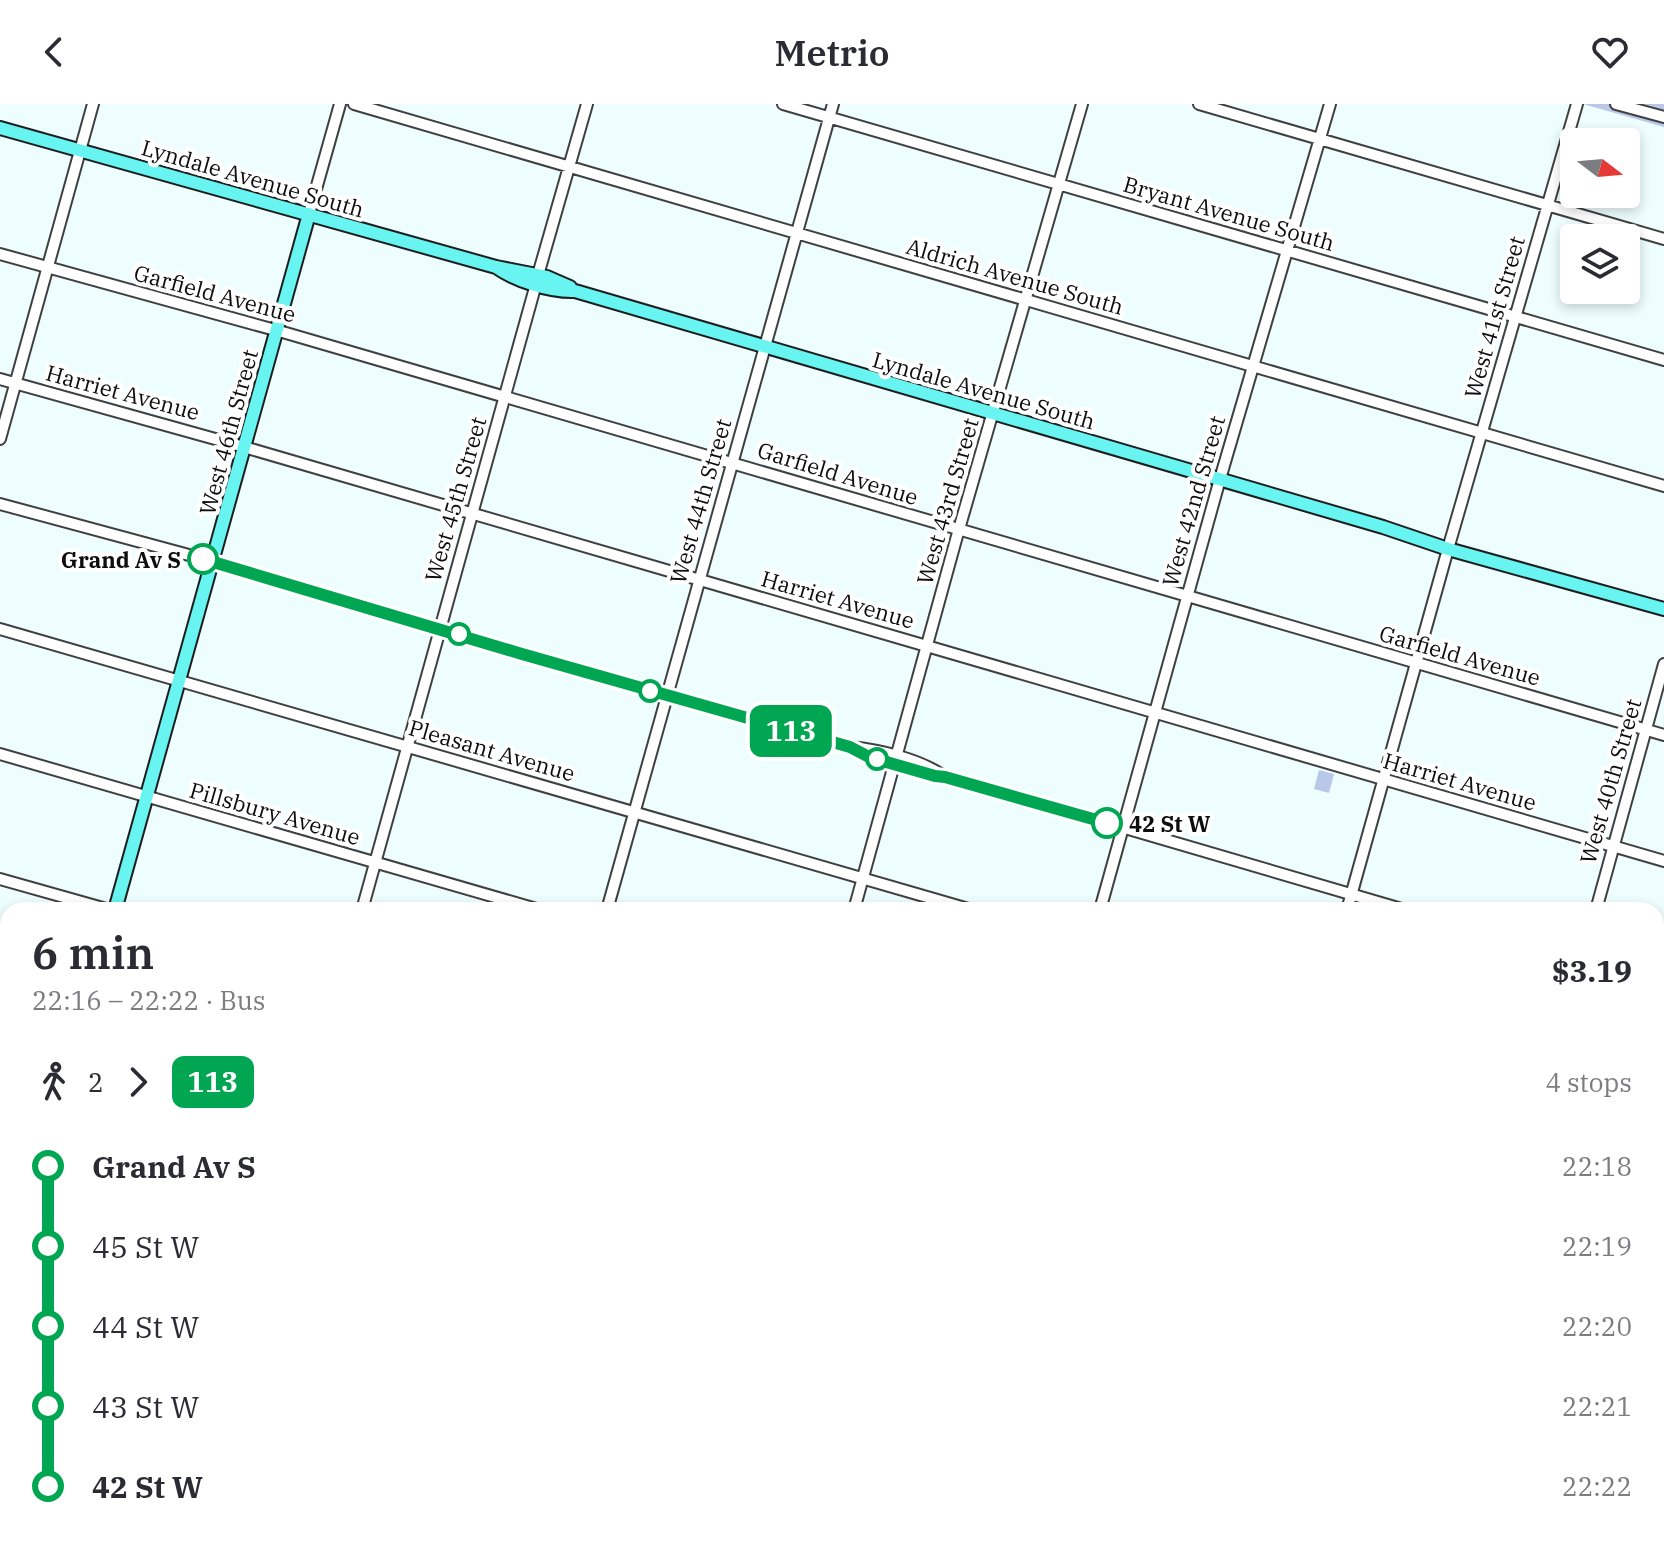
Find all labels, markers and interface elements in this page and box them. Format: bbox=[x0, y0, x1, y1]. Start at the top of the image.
text: Metrio bbox=[775, 29, 889, 76]
icon: back bbox=[32, 30, 76, 74]
icon: heart bbox=[1588, 30, 1632, 74]
north arrow bbox=[1560, 128, 1640, 208]
map controls bbox=[1560, 128, 1640, 304]
street label: Lyndale Avenue South bbox=[138, 132, 368, 224]
street label: Bryant Avenue South bbox=[1120, 169, 1338, 257]
button: layers bbox=[1560, 224, 1640, 304]
street label: Aldrich Avenue South bbox=[903, 231, 1127, 321]
street label: West 41st Street bbox=[1457, 232, 1531, 401]
street label: Garfield Avenue bbox=[131, 257, 299, 329]
street label: Lyndale Avenue South bbox=[869, 344, 1099, 436]
street label: West 46th Street bbox=[192, 346, 264, 518]
street label: Harriet Avenue bbox=[43, 358, 203, 426]
street label: West 42nd Street bbox=[1155, 412, 1231, 590]
street label: West 45th Street bbox=[418, 413, 492, 585]
street label: West 43rd Street bbox=[909, 414, 985, 588]
street label: West 44th Street bbox=[663, 415, 737, 587]
street label: Garfield Avenue bbox=[754, 435, 922, 511]
marker: Grand Av S bbox=[188, 544, 218, 574]
place label: Grand Av S bbox=[61, 545, 181, 574]
street label: Harriet Avenue bbox=[758, 563, 918, 635]
street label: Garfield Avenue bbox=[1376, 618, 1544, 692]
unlabelled marker bbox=[448, 623, 470, 645]
unlabelled marker bbox=[639, 680, 661, 702]
street label: West 40th Street bbox=[1573, 695, 1647, 867]
line badge: 113 bbox=[745, 705, 837, 757]
street label: Pleasant Avenue bbox=[406, 712, 578, 788]
text: 113 bbox=[766, 712, 816, 749]
street label: Harriet Avenue bbox=[1380, 745, 1540, 817]
unlabelled marker bbox=[866, 748, 888, 770]
street label: Pillsbury Avenue bbox=[186, 775, 364, 851]
marker: 42 St W bbox=[1092, 808, 1122, 838]
place label: 42 St W bbox=[1129, 809, 1211, 838]
text: 6 min bbox=[32, 924, 154, 981]
text: $3.19 bbox=[1552, 951, 1632, 990]
text: 22:16 – 22:22 · Bus bbox=[32, 983, 266, 1017]
icon: walk bbox=[32, 1060, 76, 1104]
icon: forward bbox=[116, 1060, 160, 1104]
text: 113 bbox=[188, 1063, 238, 1100]
text: 2 bbox=[88, 1065, 104, 1099]
text: 4 stops bbox=[1545, 1065, 1632, 1099]
text: Grand Av S bbox=[92, 1147, 256, 1186]
text: 22:18 bbox=[1562, 1149, 1632, 1183]
text: 45 St W bbox=[92, 1227, 199, 1266]
text: 22:19 bbox=[1562, 1229, 1632, 1263]
text: 44 St W bbox=[92, 1307, 199, 1346]
text: 22:20 bbox=[1562, 1309, 1632, 1343]
text: 43 St W bbox=[92, 1387, 199, 1426]
text: 22:21 bbox=[1562, 1389, 1632, 1423]
text: 42 St W bbox=[92, 1467, 203, 1506]
text: 22:22 bbox=[1562, 1469, 1632, 1503]

